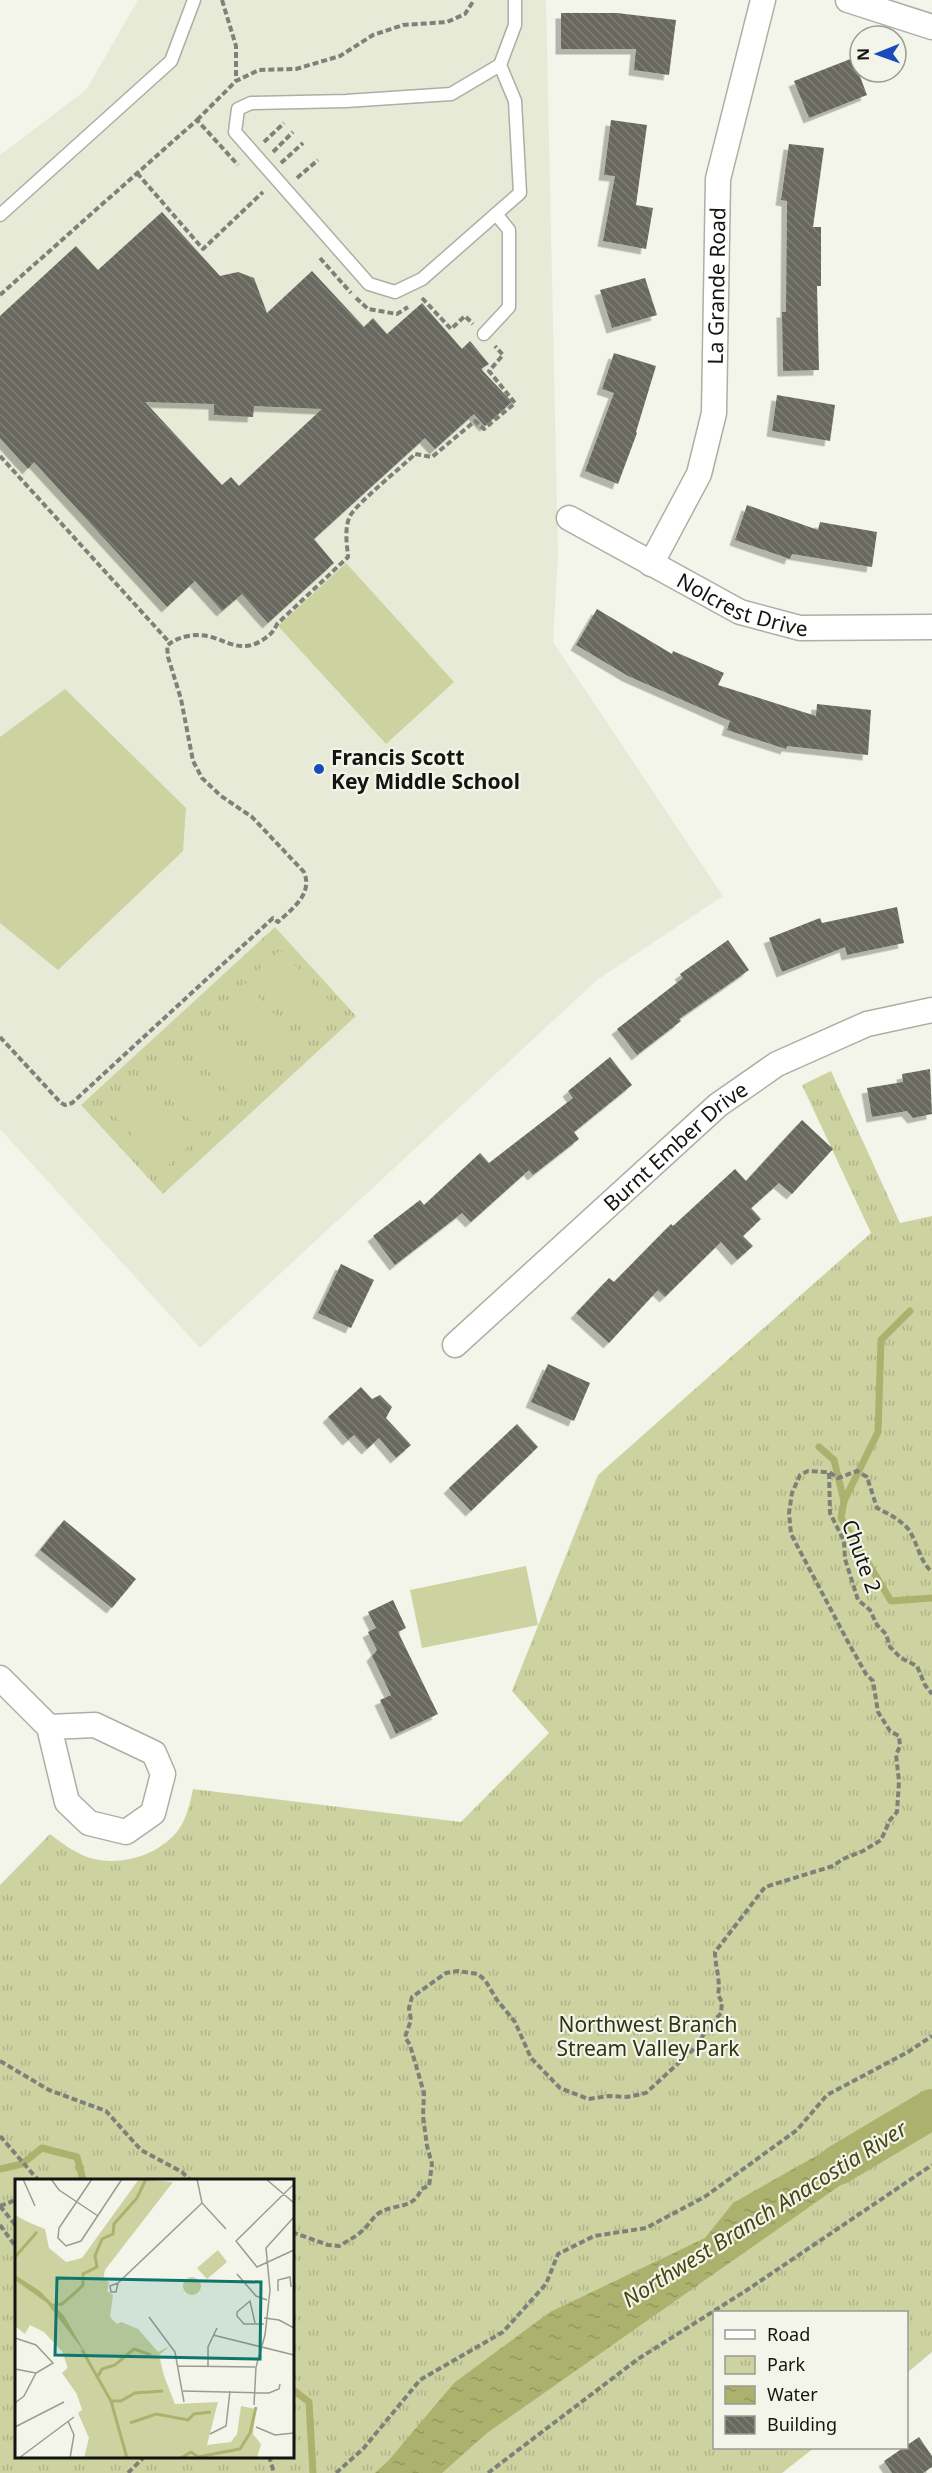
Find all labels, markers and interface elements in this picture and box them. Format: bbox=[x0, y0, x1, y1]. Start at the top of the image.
north arrow bbox=[848, 24, 908, 84]
text: N bbox=[852, 48, 874, 61]
street label: La Grande Road bbox=[701, 207, 732, 365]
street label: Nolcrest Drive bbox=[672, 566, 808, 642]
place label: Francis Scott Key Middle School bbox=[331, 743, 520, 795]
marker: Francis Scott Key Middle School bbox=[312, 762, 326, 776]
street label: Burnt Ember Drive bbox=[597, 1075, 753, 1217]
street label: Chute 2 bbox=[836, 1515, 888, 1597]
park label: Northwest Branch Stream Valley Park bbox=[557, 2010, 740, 2062]
water label: Northwest Branch Anacostia River bbox=[616, 2112, 913, 2313]
inset map bbox=[15, 2179, 294, 2458]
legend bbox=[713, 2311, 908, 2449]
text: Road bbox=[767, 2322, 810, 2346]
text: Park bbox=[767, 2352, 805, 2376]
text: Water bbox=[767, 2382, 818, 2406]
text: Building bbox=[767, 2412, 837, 2436]

